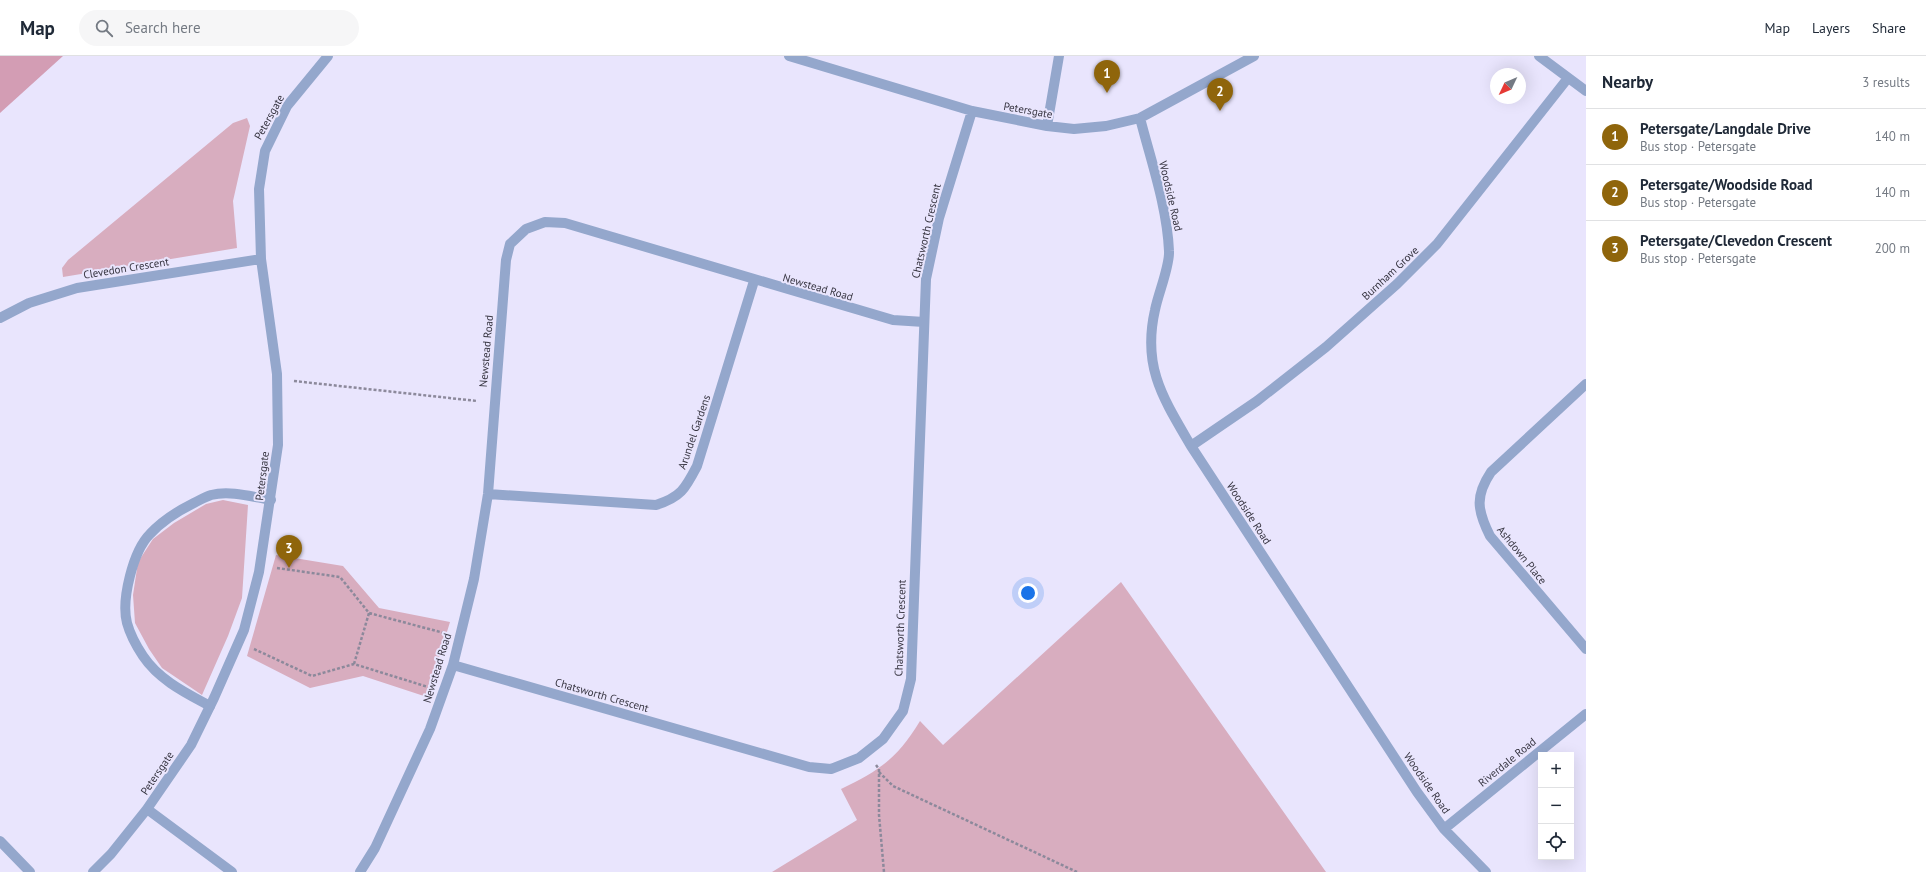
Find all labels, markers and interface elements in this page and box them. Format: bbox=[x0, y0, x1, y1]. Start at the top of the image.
search box bbox=[79, 10, 359, 46]
text: Map bbox=[20, 16, 55, 40]
icon: search bbox=[93, 17, 115, 39]
text: Search here bbox=[125, 18, 201, 37]
text: Map bbox=[1764, 19, 1790, 37]
text: Layers bbox=[1812, 19, 1850, 37]
text: Share bbox=[1872, 19, 1906, 37]
pin: 1 bbox=[1094, 60, 1120, 93]
north arrow bbox=[1490, 68, 1526, 104]
text: Nearby bbox=[1602, 71, 1653, 93]
text: 3 results bbox=[1862, 74, 1910, 91]
pin: 2 bbox=[1207, 78, 1233, 111]
street label: Petersgate bbox=[251, 92, 287, 142]
street label: Petersgate bbox=[1002, 99, 1054, 121]
text: Petersgate/Langdale Drive bbox=[1640, 119, 1811, 138]
text: 1 bbox=[1611, 128, 1619, 145]
text: 140 m bbox=[1875, 128, 1910, 145]
text: Bus stop · Petersgate bbox=[1640, 138, 1756, 155]
street label: Woodside Road bbox=[1156, 160, 1186, 233]
text: Petersgate/Woodside Road bbox=[1640, 175, 1813, 194]
street label: Chatsworth Crescent bbox=[908, 182, 944, 280]
text: 2 bbox=[1611, 184, 1619, 201]
text: 140 m bbox=[1875, 184, 1910, 201]
text: Bus stop · Petersgate bbox=[1640, 194, 1756, 211]
text: Petersgate/Clevedon Crescent bbox=[1640, 231, 1832, 250]
text: 3 bbox=[1611, 240, 1619, 257]
text: 200 m bbox=[1875, 240, 1910, 257]
street label: Burnham Grove bbox=[1359, 243, 1422, 303]
text: Bus stop · Petersgate bbox=[1640, 250, 1756, 267]
street label: Clevedon Crescent bbox=[82, 254, 170, 282]
street label: Newstead Road bbox=[781, 270, 855, 304]
street label: Newstead Road bbox=[476, 314, 496, 388]
street label: Arundel Gardens bbox=[675, 393, 713, 471]
street label: Petersgate bbox=[252, 450, 272, 501]
street label: Woodside Road bbox=[1224, 479, 1274, 547]
street label: Ashdown Place bbox=[1494, 523, 1550, 587]
pin: 3 bbox=[276, 535, 302, 568]
street label: Chatsworth Crescent bbox=[891, 579, 909, 677]
your location bbox=[1018, 583, 1038, 603]
street label: Newstead Road bbox=[420, 631, 454, 705]
street label: Chatsworth Crescent bbox=[554, 675, 651, 715]
street label: Riverdale Road bbox=[1475, 734, 1539, 790]
street label: Petersgate bbox=[137, 748, 177, 797]
street label: Woodside Road bbox=[1401, 750, 1453, 816]
map controls bbox=[1538, 752, 1574, 860]
button: + bbox=[1538, 752, 1574, 788]
button: − bbox=[1538, 788, 1574, 824]
button: locate bbox=[1538, 824, 1574, 860]

